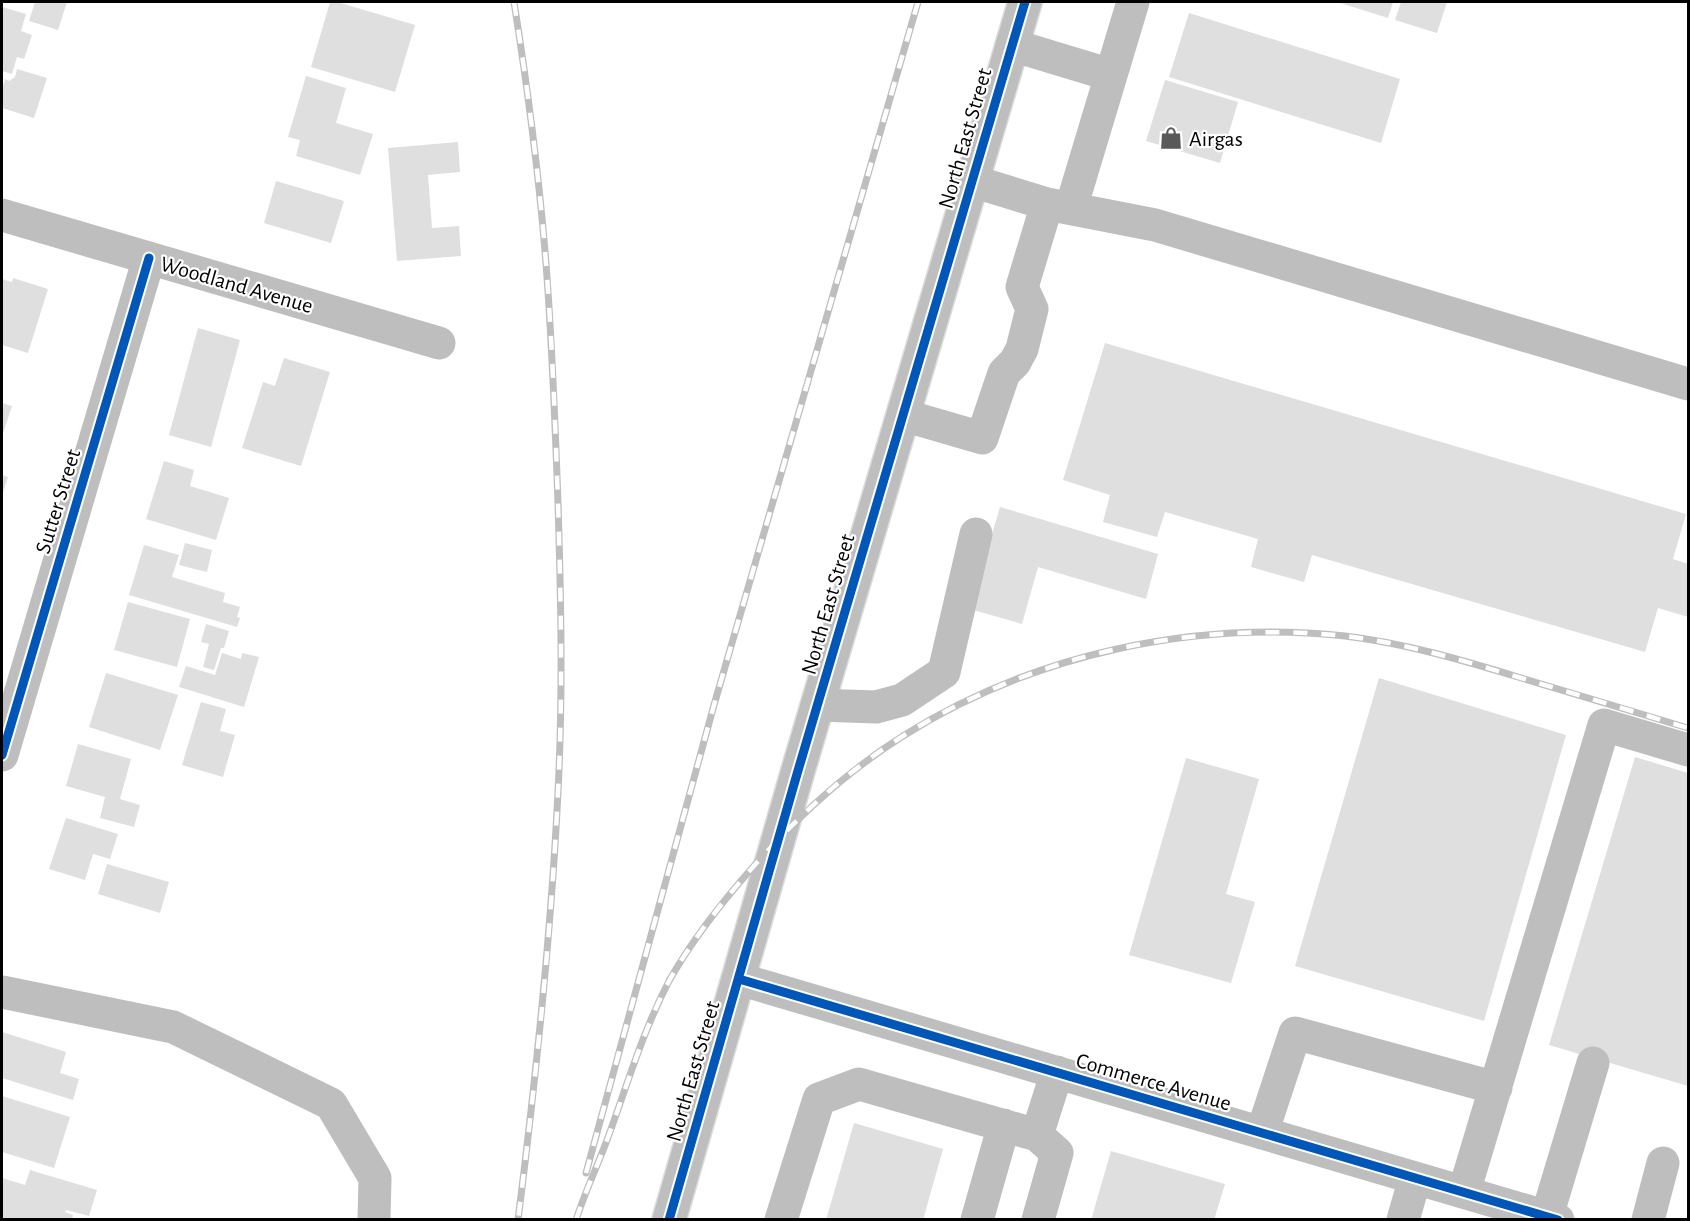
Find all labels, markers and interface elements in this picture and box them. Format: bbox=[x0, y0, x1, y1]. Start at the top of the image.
street label: North East Street bbox=[934, 65, 996, 211]
shop icon: Airgas bbox=[1158, 125, 1184, 151]
place label: Airgas bbox=[1189, 128, 1243, 150]
street label: Woodland Avenue bbox=[158, 253, 315, 317]
street label: Sutter Street bbox=[32, 446, 84, 556]
street label: North East Street bbox=[797, 531, 859, 677]
street label: North East Street bbox=[662, 998, 724, 1144]
street label: Commerce Avenue bbox=[1074, 1049, 1234, 1115]

